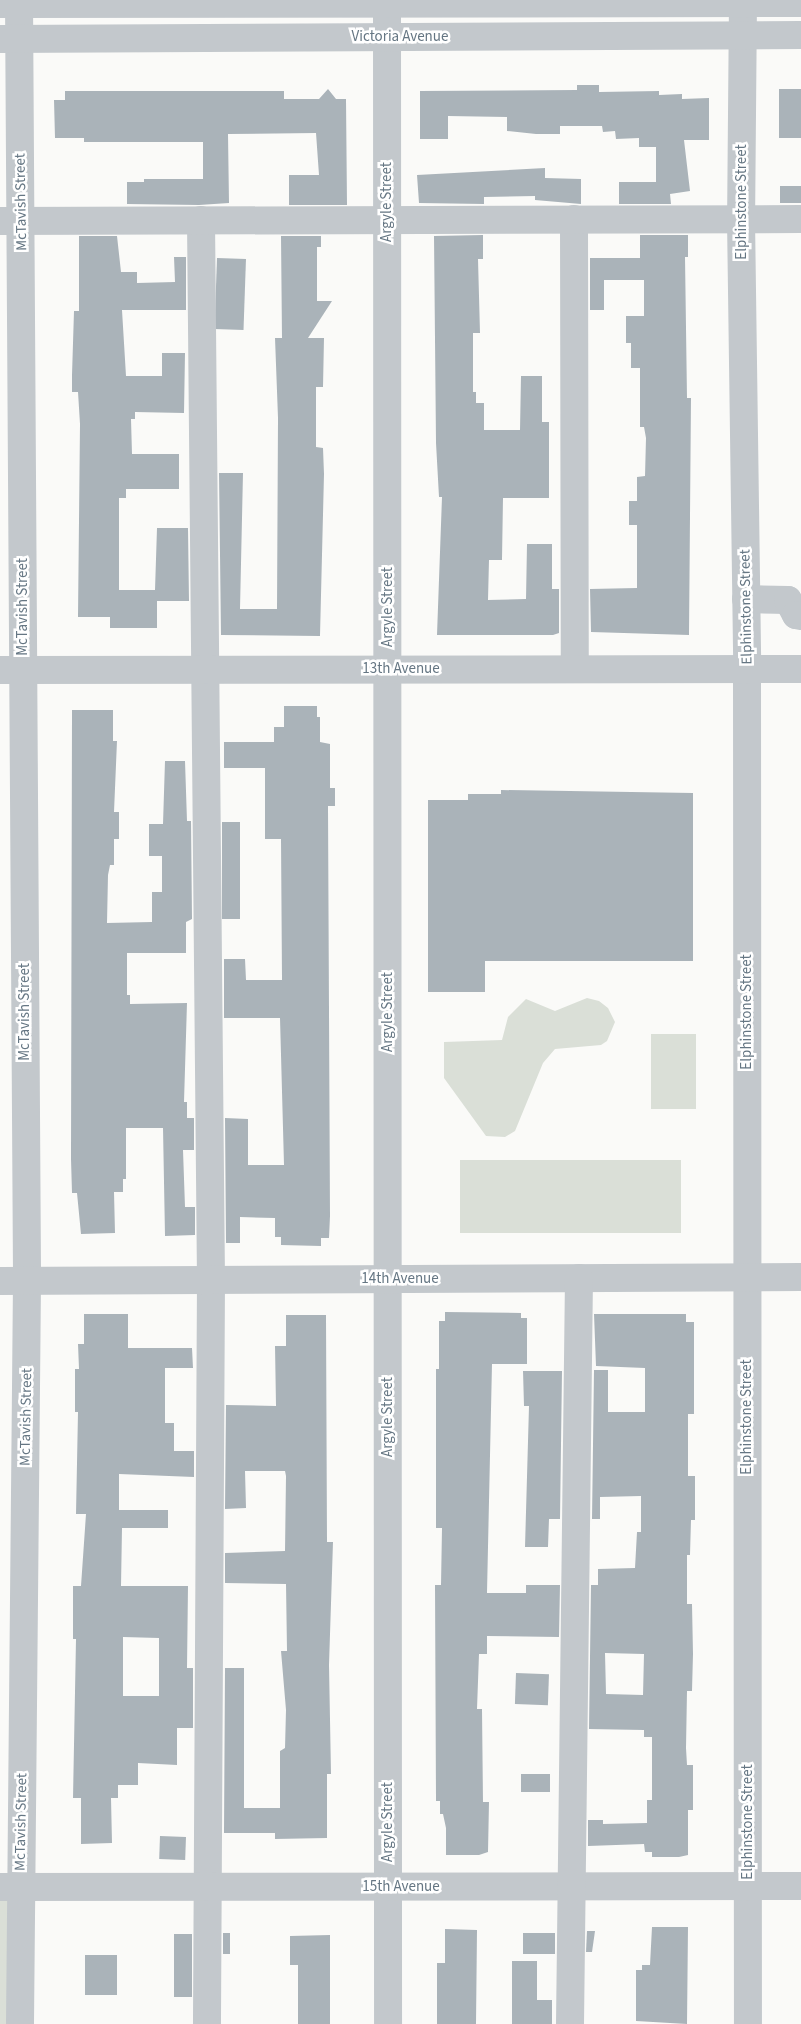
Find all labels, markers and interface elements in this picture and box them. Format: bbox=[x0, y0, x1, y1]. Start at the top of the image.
street label: Victoria Avenue bbox=[352, 28, 448, 46]
street label: Elphinstone Street bbox=[733, 144, 751, 260]
street label: McTavish Street bbox=[11, 153, 31, 251]
street label: Argyle Street bbox=[378, 162, 396, 242]
street label: Elphinstone Street bbox=[736, 549, 756, 665]
street label: McTavish Street bbox=[14, 558, 32, 656]
street label: Argyle Street bbox=[379, 567, 397, 647]
street label: 13th Avenue bbox=[362, 660, 440, 678]
street label: Elphinstone Street bbox=[738, 954, 756, 1070]
street label: McTavish Street bbox=[16, 963, 34, 1061]
street label: Argyle Street bbox=[379, 972, 397, 1052]
street label: 14th Avenue bbox=[361, 1270, 439, 1288]
street label: Elphinstone Street bbox=[738, 1359, 756, 1475]
street label: McTavish Street bbox=[16, 1368, 36, 1466]
street label: Argyle Street bbox=[379, 1377, 397, 1457]
street label: Elphinstone Street bbox=[739, 1764, 757, 1880]
street label: McTavish Street bbox=[11, 1773, 31, 1871]
street label: Argyle Street bbox=[379, 1782, 397, 1862]
street label: 15th Avenue bbox=[362, 1878, 440, 1896]

